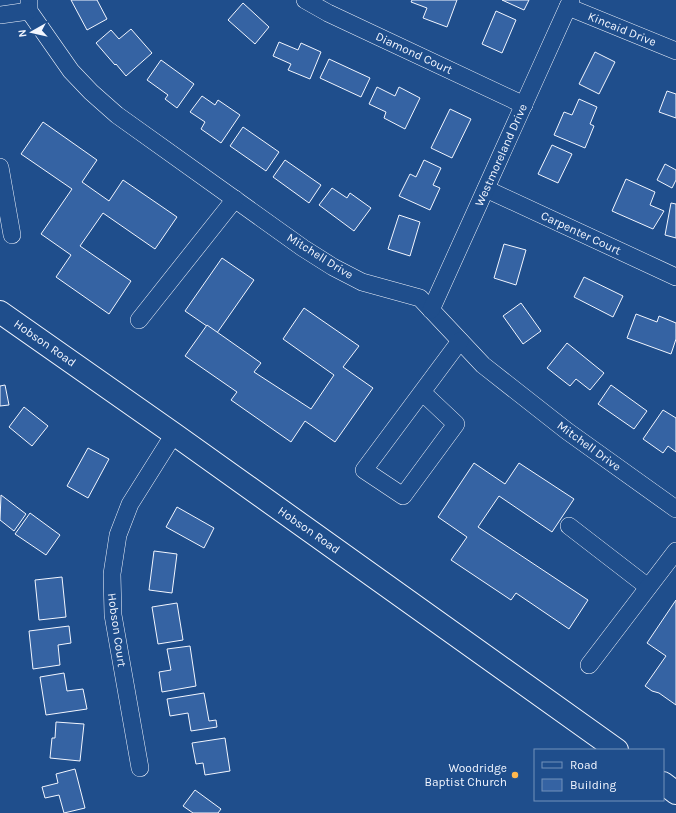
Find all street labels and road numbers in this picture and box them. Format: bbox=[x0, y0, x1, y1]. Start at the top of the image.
street label: Kincaid Drive bbox=[586, 9, 658, 49]
street label: Diamond Court bbox=[373, 29, 455, 77]
street label: Westmoreland Drive bbox=[472, 102, 530, 208]
street label: Carpenter Court bbox=[539, 208, 624, 258]
street label: Mitchell Drive bbox=[284, 230, 356, 282]
street label: Hobson Road bbox=[11, 317, 79, 369]
street label: Mitchell Drive bbox=[554, 418, 624, 474]
street label: Hobson Road bbox=[275, 504, 343, 556]
street label: Hobson Court bbox=[105, 592, 129, 668]

